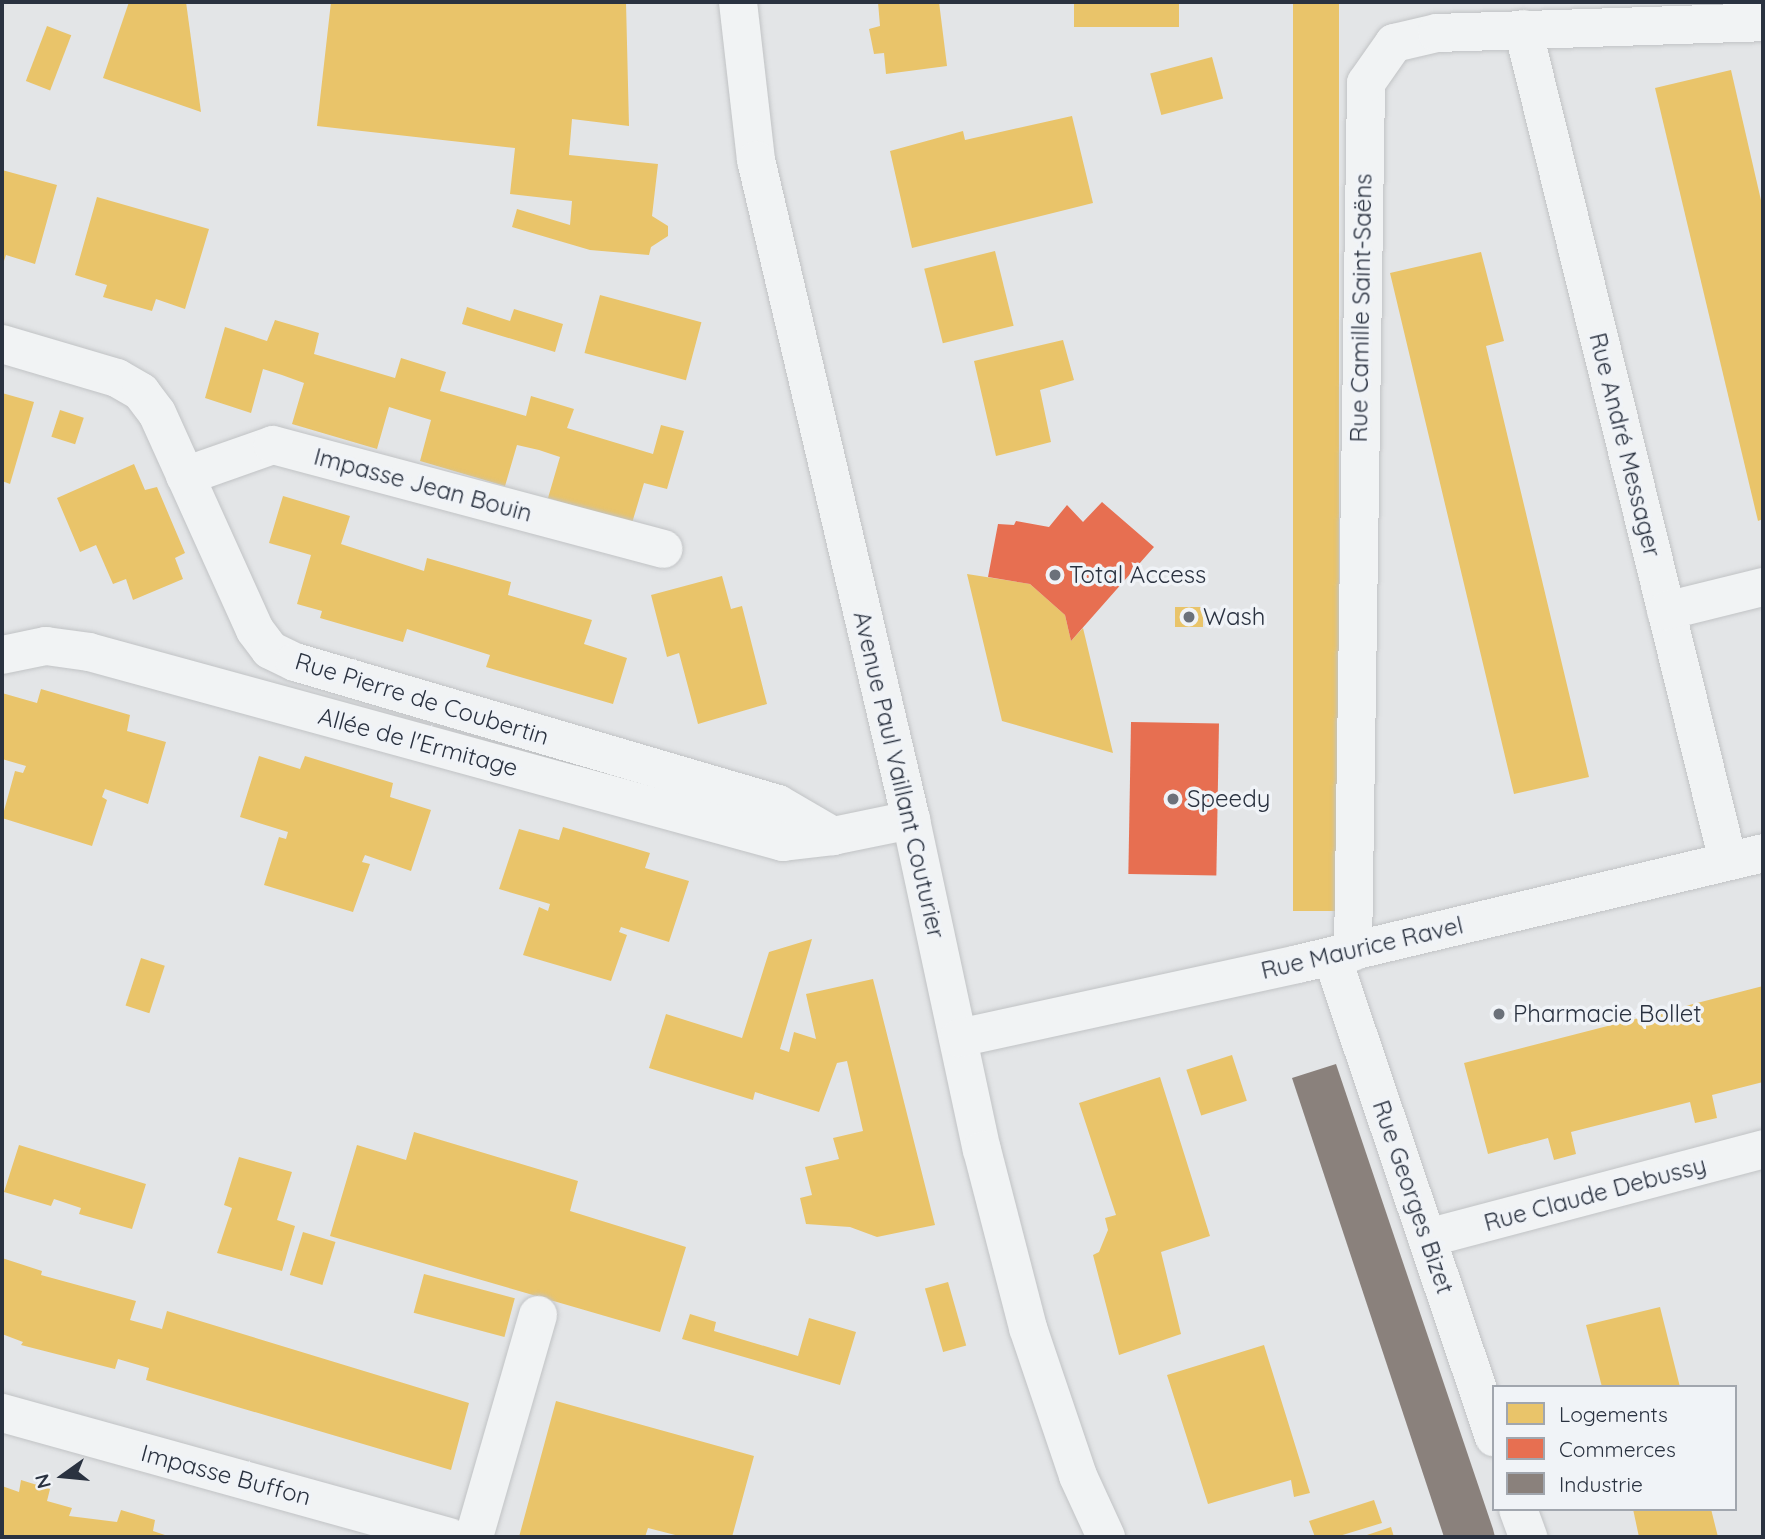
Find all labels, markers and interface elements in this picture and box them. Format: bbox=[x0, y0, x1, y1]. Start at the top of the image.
street label: Rue Camille Saint-Saëns bbox=[1344, 173, 1378, 443]
street label: Rue André Messager bbox=[1583, 330, 1667, 560]
street label: Impasse Jean Bouin bbox=[311, 442, 535, 528]
place label: Total Access bbox=[1069, 561, 1206, 589]
marker: Total Access bbox=[1047, 567, 1063, 583]
place label: Wash bbox=[1203, 603, 1265, 631]
street label: Avenue Paul Vaillant Couturier bbox=[847, 608, 951, 942]
marker: Wash bbox=[1181, 609, 1197, 625]
street label: Rue Pierre de Coubertin bbox=[292, 647, 552, 751]
street label: Allée de l'Ermitage bbox=[315, 702, 521, 782]
place label: Speedy bbox=[1187, 785, 1270, 813]
marker: Speedy bbox=[1165, 791, 1181, 807]
street label: Rue Maurice Ravel bbox=[1258, 911, 1466, 985]
place label: Pharmacie Bollet bbox=[1513, 1000, 1701, 1028]
marker: Pharmacie Bollet bbox=[1491, 1006, 1507, 1022]
street label: Rue Georges Bizet bbox=[1366, 1096, 1460, 1298]
street label: Rue Claude Debussy bbox=[1481, 1150, 1709, 1238]
legend bbox=[1492, 1385, 1737, 1511]
text: Logements bbox=[1559, 1401, 1668, 1427]
text: Commerces bbox=[1559, 1436, 1676, 1462]
street label: Impasse Buffon bbox=[138, 1439, 314, 1511]
north arrow bbox=[28, 1441, 98, 1511]
text: Industrie bbox=[1559, 1471, 1643, 1497]
text: N bbox=[29, 1472, 56, 1491]

